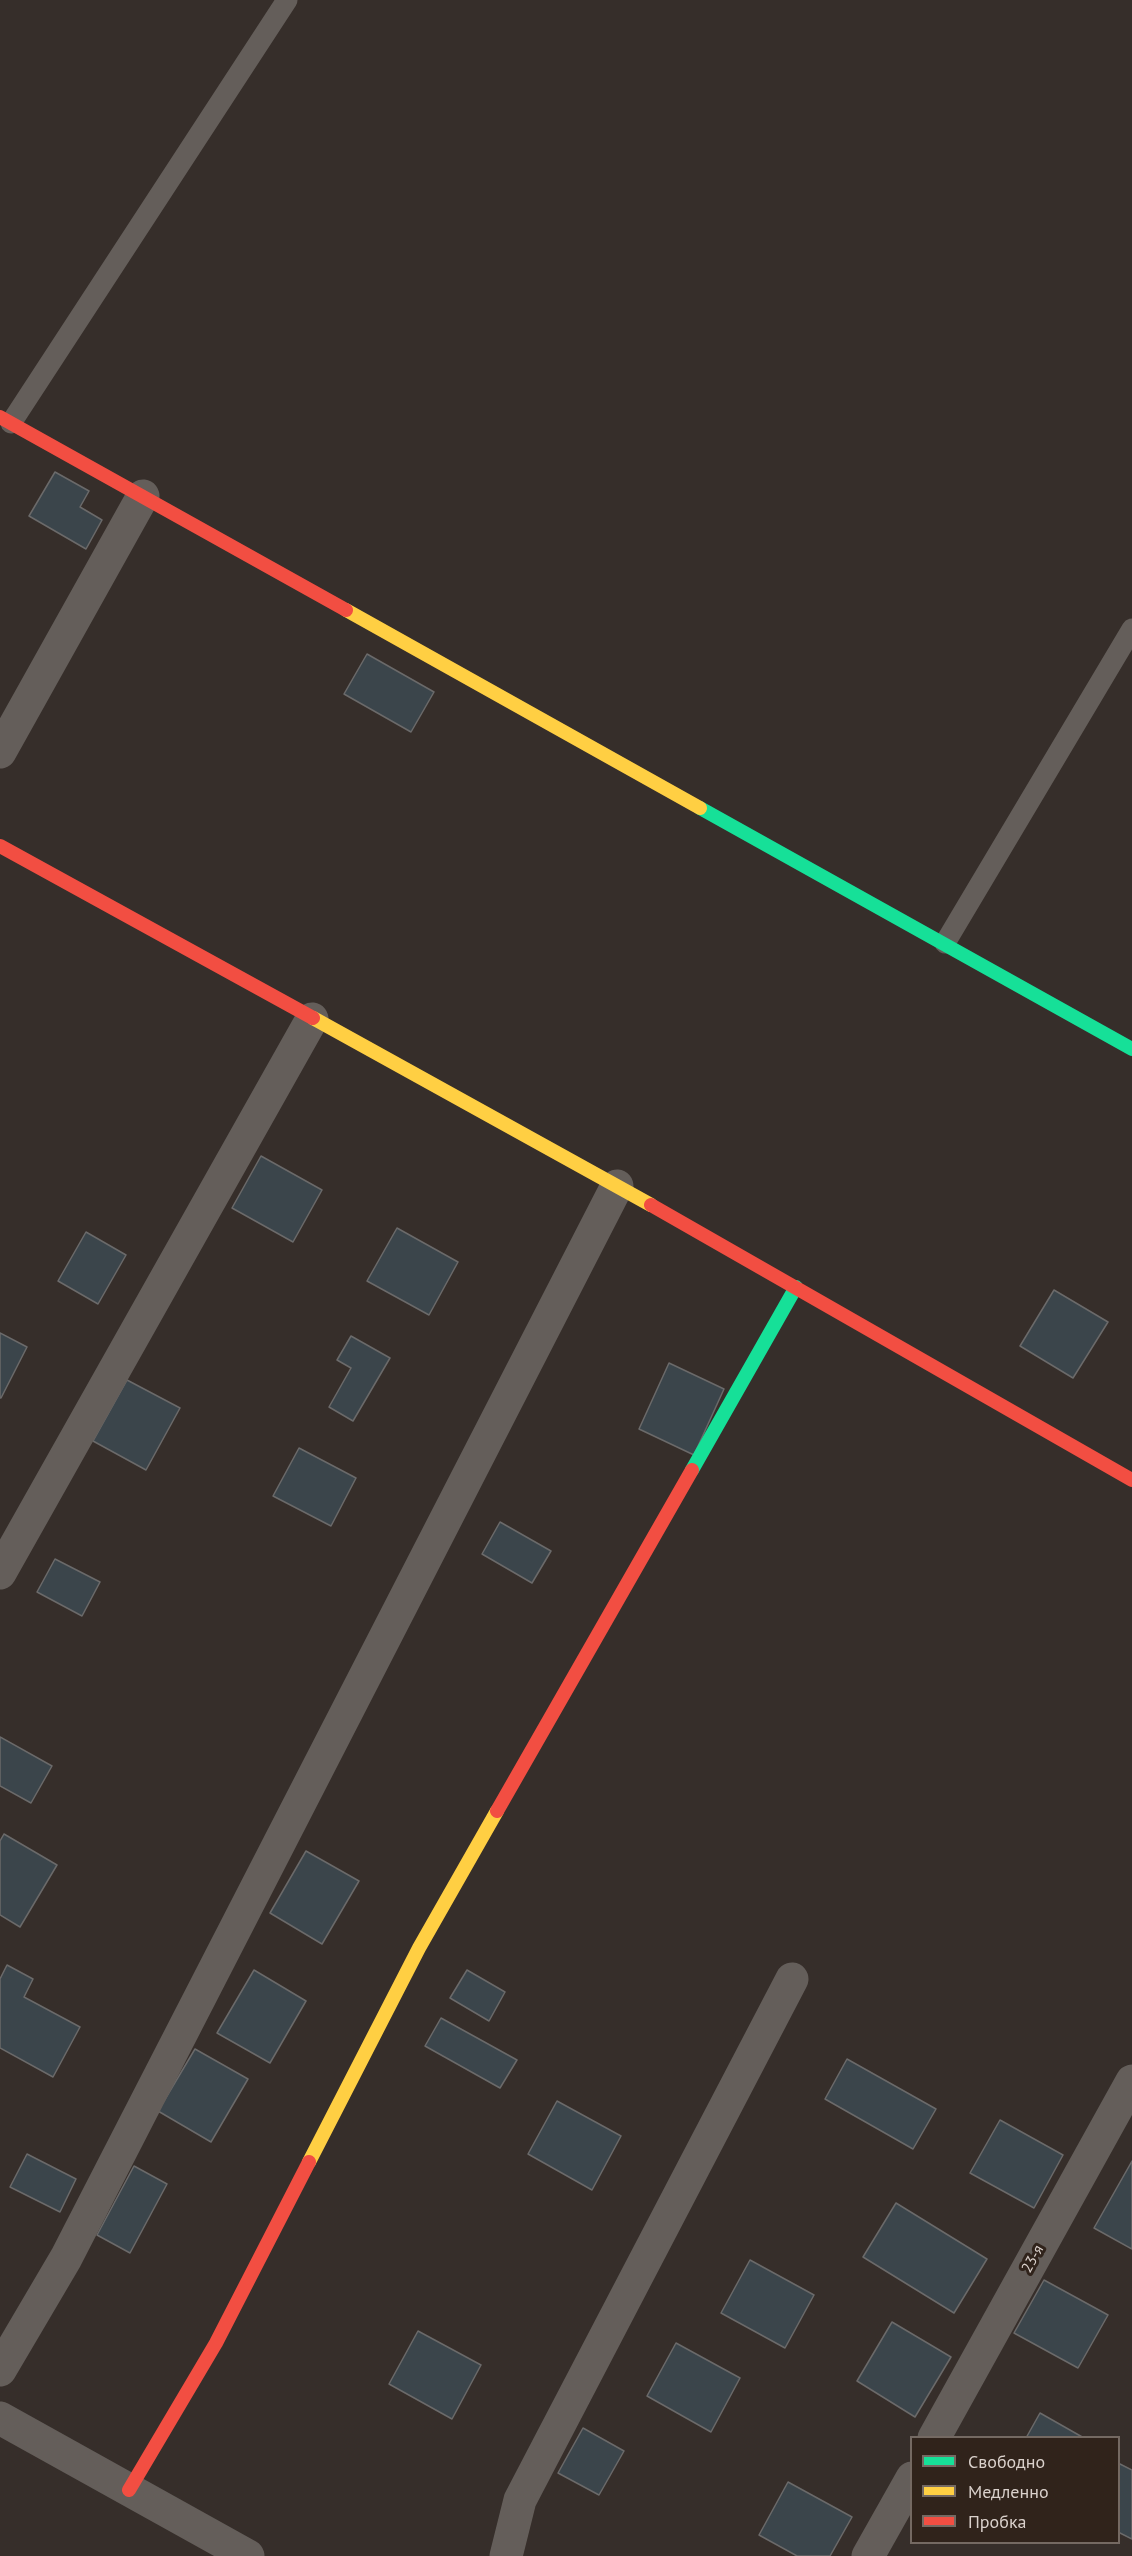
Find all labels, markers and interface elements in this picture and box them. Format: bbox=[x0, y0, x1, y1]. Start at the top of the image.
street label: 23-я bbox=[1018, 2242, 1048, 2276]
legend bbox=[910, 2436, 1120, 2544]
text: Свободно bbox=[968, 2450, 1045, 2473]
text: Медленно bbox=[968, 2480, 1049, 2503]
text: Пробка bbox=[968, 2510, 1026, 2533]

